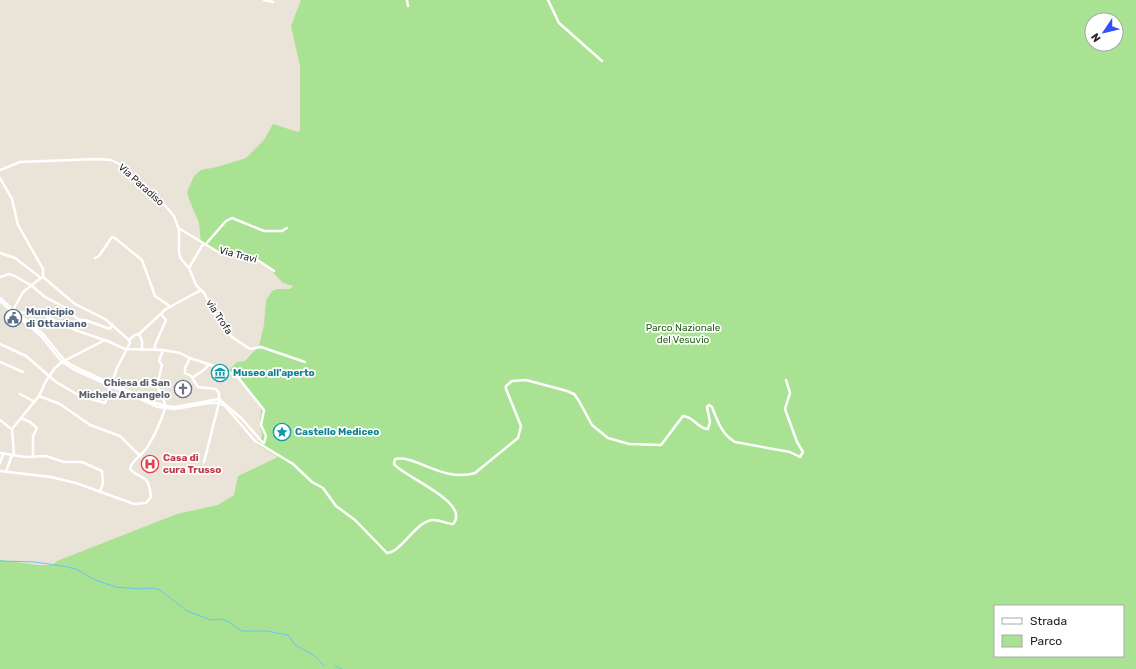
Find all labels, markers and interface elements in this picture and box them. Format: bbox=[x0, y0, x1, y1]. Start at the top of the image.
north arrow bbox=[1084, 12, 1124, 52]
text: N bbox=[1089, 30, 1104, 44]
street label: Via Paradiso bbox=[116, 161, 166, 209]
street label: Via Travi bbox=[218, 244, 258, 266]
street label: via Trofa bbox=[203, 297, 235, 337]
place label: Municipio di Ottaviano bbox=[26, 306, 87, 330]
public building icon: Municipio di Ottaviano bbox=[3, 308, 23, 328]
park label: Parco Nazionale del Vesuvio bbox=[646, 322, 721, 346]
museum icon: Museo all'aperto bbox=[210, 363, 230, 383]
place label: Museo all'aperto bbox=[233, 367, 315, 379]
place label: Chiesa di San Michele Arcangelo bbox=[79, 377, 170, 401]
church icon: Chiesa di San Michele Arcangelo bbox=[173, 379, 193, 399]
place icon: Castello Mediceo bbox=[272, 422, 292, 442]
place label: Castello Mediceo bbox=[295, 426, 379, 438]
place label: Casa di cura Trusso bbox=[163, 452, 221, 476]
hospital icon: Casa di cura Trusso bbox=[140, 454, 160, 474]
legend bbox=[994, 605, 1124, 657]
text: Strada bbox=[1030, 614, 1067, 628]
text: Parco bbox=[1030, 634, 1062, 648]

